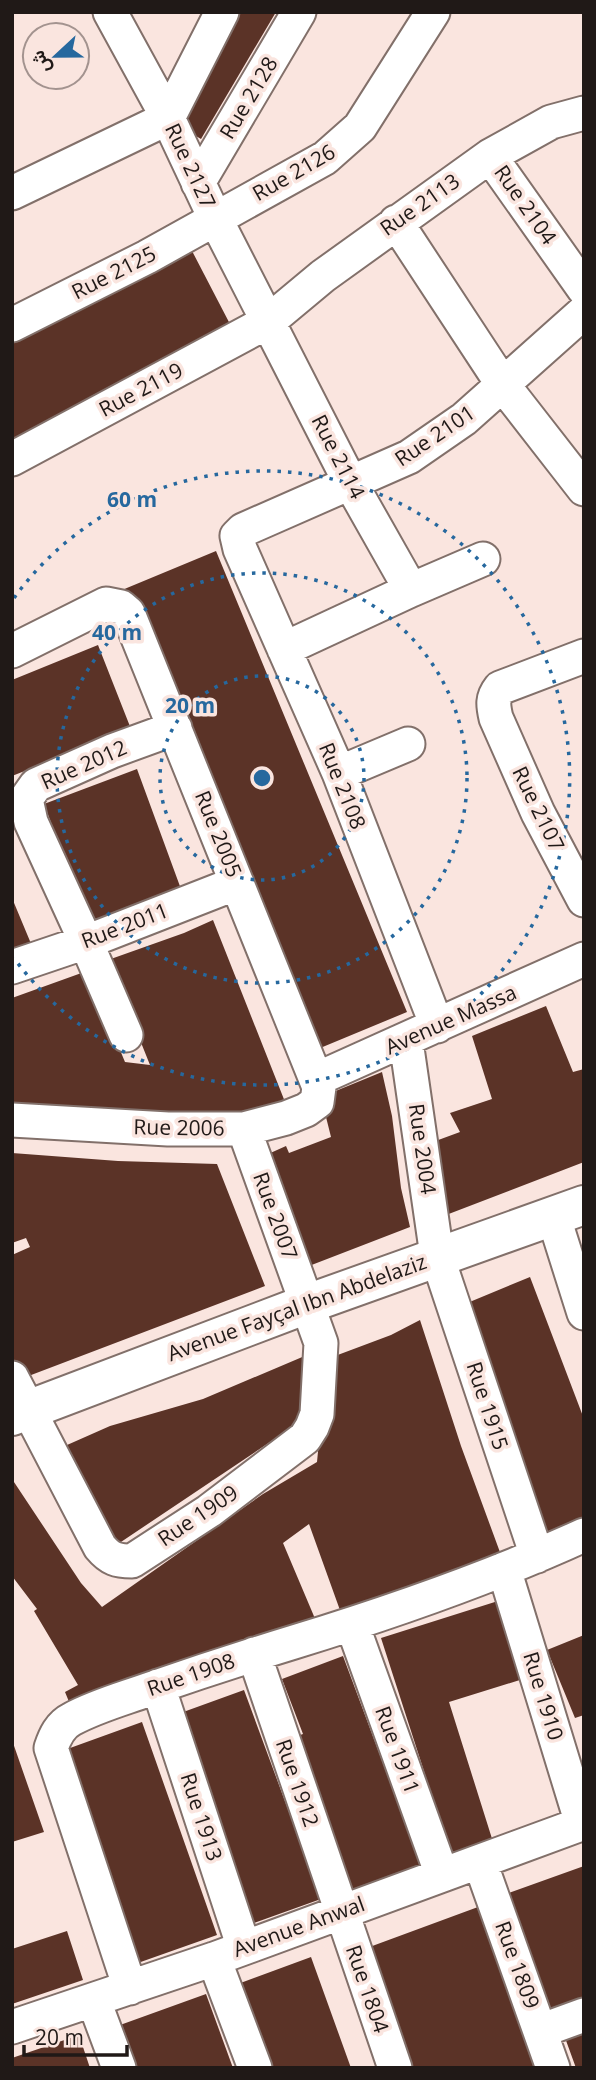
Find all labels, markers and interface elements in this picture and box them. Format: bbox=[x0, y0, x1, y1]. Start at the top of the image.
north arrow bbox=[21, 21, 91, 91]
text: ش bbox=[24, 47, 57, 78]
street label: Rue 2128 bbox=[213, 51, 284, 144]
street label: Rue 2127 bbox=[159, 118, 223, 213]
street label: Rue 2126 bbox=[247, 137, 340, 207]
street label: Rue 2104 bbox=[488, 159, 563, 250]
street label: Rue 2113 bbox=[374, 167, 465, 242]
street label: Rue 2125 bbox=[67, 239, 160, 305]
street label: Rue 2119 bbox=[94, 355, 187, 423]
street label: Rue 2101 bbox=[389, 398, 480, 472]
street label: Rue 2114 bbox=[306, 410, 372, 503]
text: 60 m bbox=[107, 485, 157, 513]
text: 40 m bbox=[92, 618, 142, 646]
text: 20 m bbox=[165, 691, 215, 719]
street label: Rue 2012 bbox=[36, 733, 131, 795]
street label: Rue 2108 bbox=[313, 738, 373, 833]
street label: Rue 2107 bbox=[506, 761, 571, 856]
centre of rings bbox=[250, 766, 274, 790]
street label: Rue 2005 bbox=[189, 786, 249, 881]
street label: Rue 2011 bbox=[77, 896, 172, 954]
street label: Avenue Massa bbox=[381, 978, 521, 1061]
street label: Rue 2004 bbox=[403, 1102, 443, 1196]
street label: Rue 2006 bbox=[133, 1112, 225, 1142]
street label: Rue 2007 bbox=[247, 1168, 305, 1263]
street label: Avenue Fayçal Ibn Abdelaziz bbox=[163, 1247, 430, 1367]
street label: Rue 1915 bbox=[461, 1358, 515, 1453]
street label: Rue 1909 bbox=[152, 1478, 243, 1552]
street label: Rue 1908 bbox=[143, 1646, 238, 1702]
street label: Rue 1910 bbox=[517, 1648, 571, 1743]
street label: Rue 1911 bbox=[369, 1702, 427, 1797]
street label: Rue 1912 bbox=[270, 1735, 326, 1830]
street label: Rue 1913 bbox=[175, 1769, 229, 1864]
street label: Avenue Anwal bbox=[229, 1889, 368, 1963]
street label: Rue 1809 bbox=[489, 1917, 547, 2012]
street label: Rue 1804 bbox=[340, 1941, 396, 2036]
scale bar bbox=[24, 2014, 128, 2058]
text: 20 m bbox=[35, 2023, 84, 2051]

